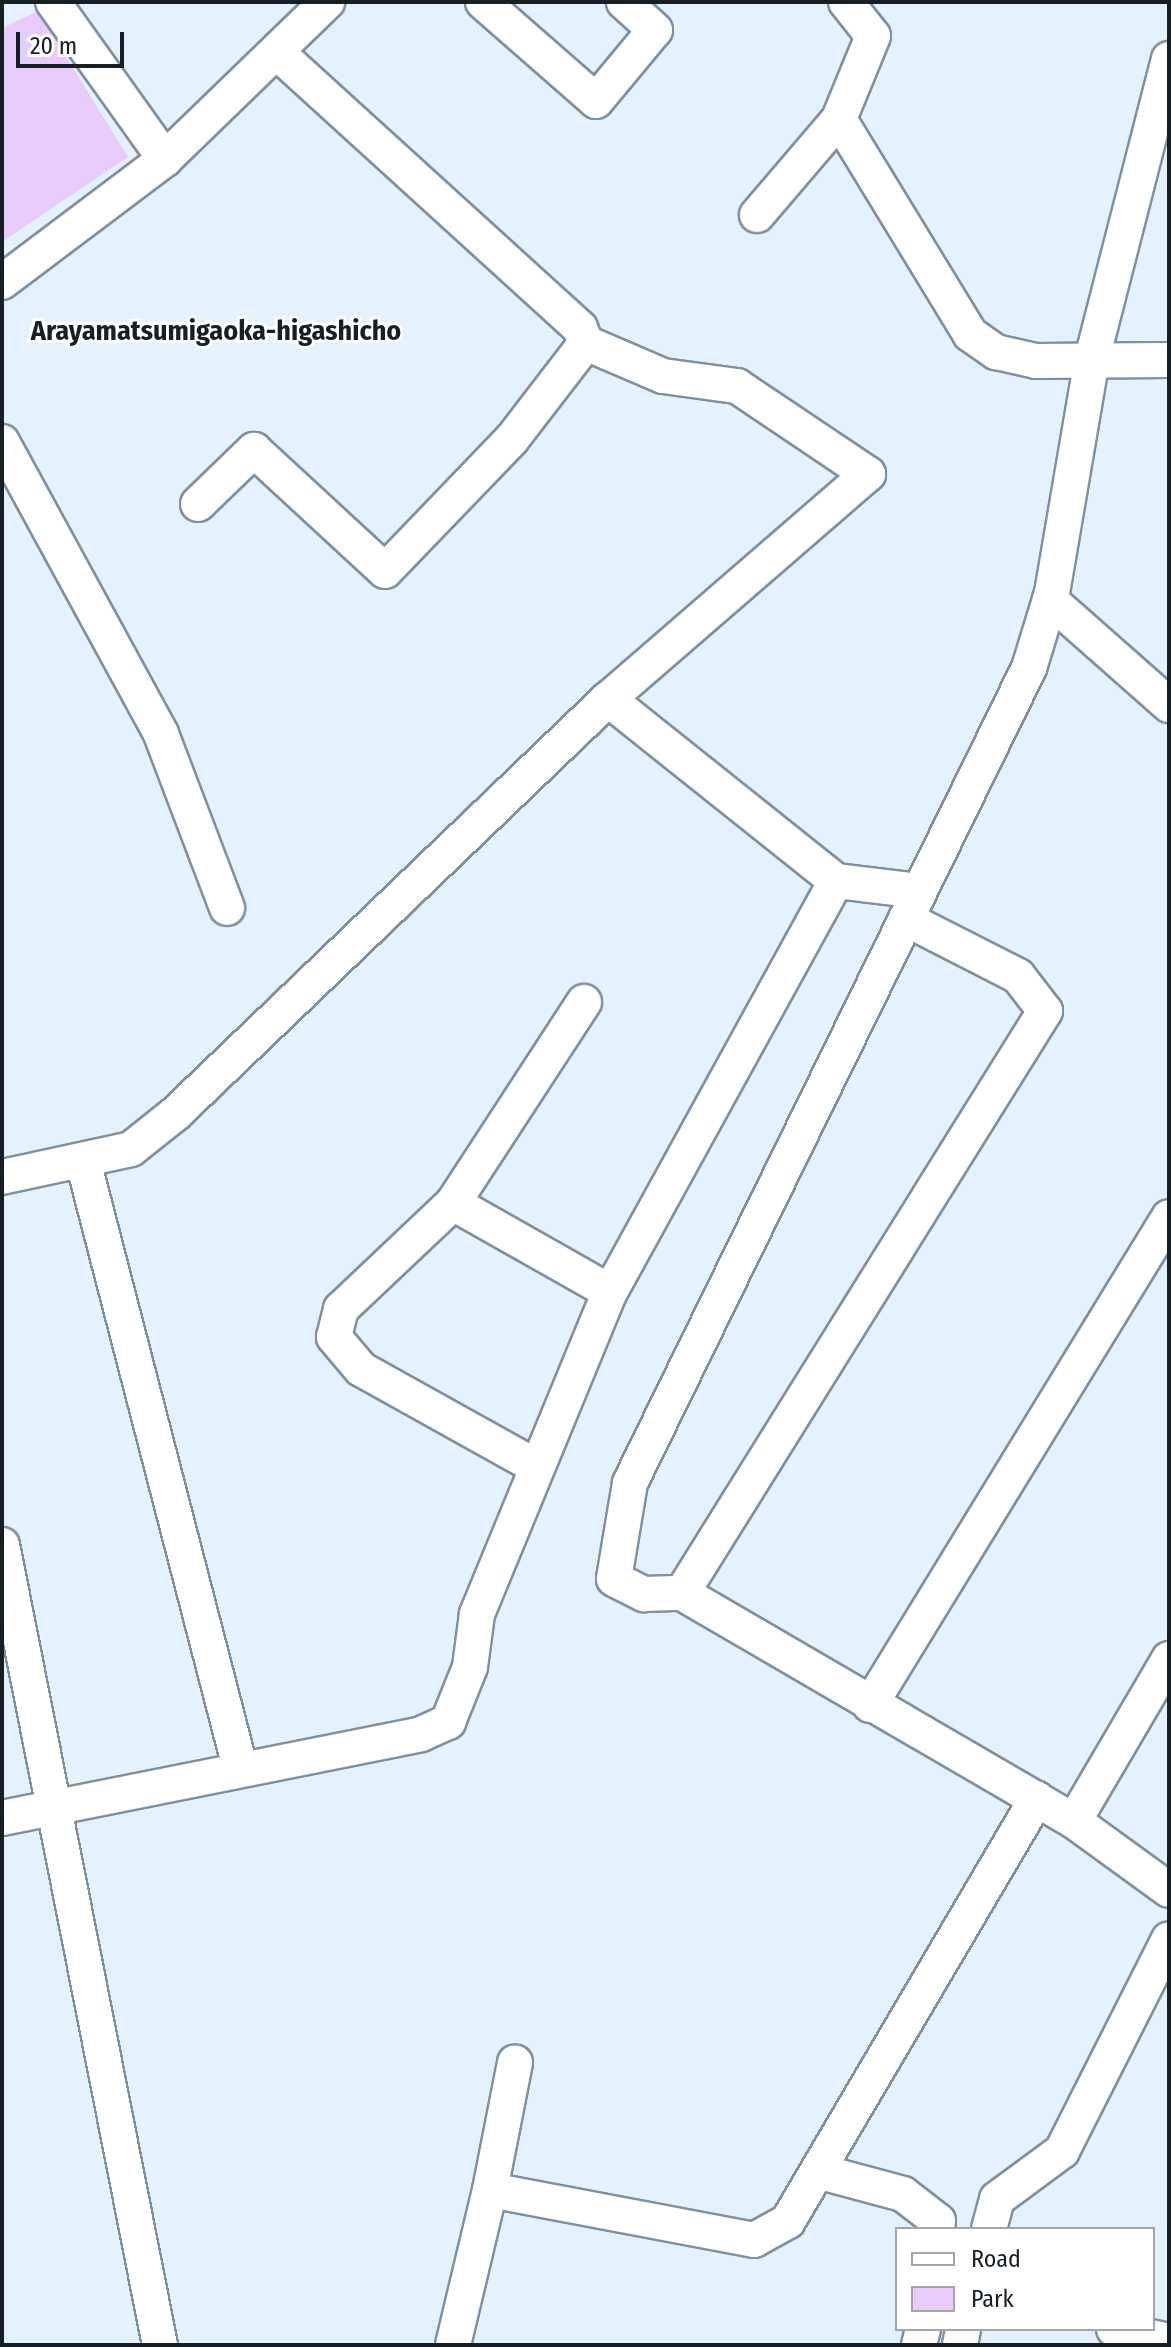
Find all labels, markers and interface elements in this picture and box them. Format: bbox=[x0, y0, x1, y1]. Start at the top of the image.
scale bar bbox=[20, 16, 128, 66]
text: 20 m bbox=[30, 32, 77, 60]
district label: Arayamatsumigaoka-higashicho bbox=[31, 314, 401, 348]
legend bbox=[895, 2227, 1155, 2331]
text: Road bbox=[971, 2245, 1021, 2273]
text: Park bbox=[971, 2285, 1014, 2313]

